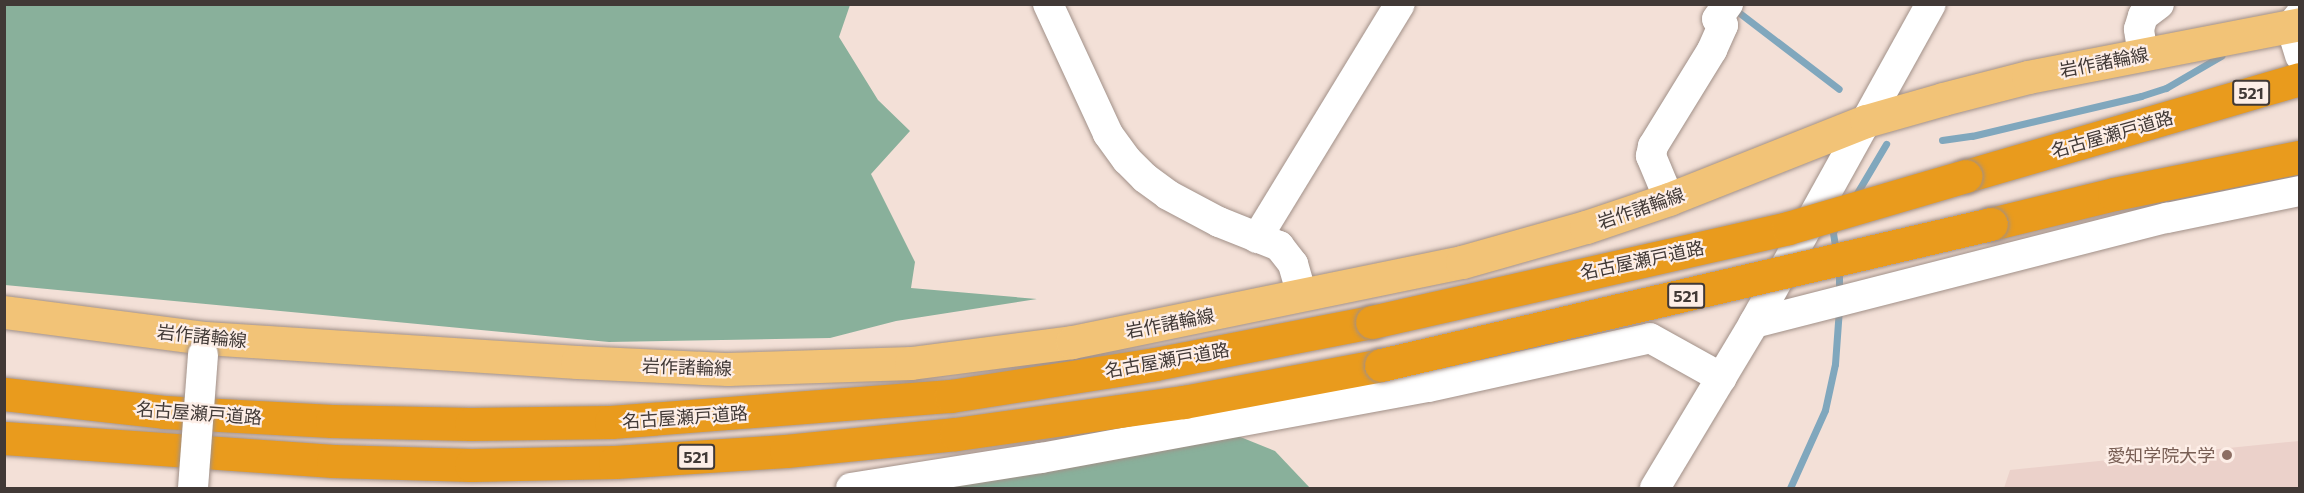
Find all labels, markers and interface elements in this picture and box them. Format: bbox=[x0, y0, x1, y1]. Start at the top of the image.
street label: 岩作諸輪線 bbox=[2058, 43, 2150, 81]
road number: 521 bbox=[2232, 80, 2270, 106]
street label: 名古屋瀬戸道路 bbox=[2048, 106, 2176, 162]
street label: 岩作諸輪線 bbox=[1595, 183, 1687, 233]
street label: 名古屋瀬戸道路 bbox=[1578, 236, 1706, 284]
road number: 521 bbox=[1666, 283, 1706, 309]
street label: 岩作諸輪線 bbox=[1124, 304, 1216, 342]
street label: 岩作諸輪線 bbox=[156, 321, 248, 351]
street label: 名古屋瀬戸道路 bbox=[1103, 338, 1231, 382]
street label: 岩作諸輪線 bbox=[642, 355, 732, 379]
street label: 名古屋瀬戸道路 bbox=[135, 398, 263, 428]
street label: 名古屋瀬戸道路 bbox=[621, 402, 749, 432]
road number: 521 bbox=[676, 444, 716, 470]
place label: 愛知学院大学 bbox=[2107, 444, 2215, 466]
marker: 愛知学院大学 bbox=[2220, 448, 2234, 462]

